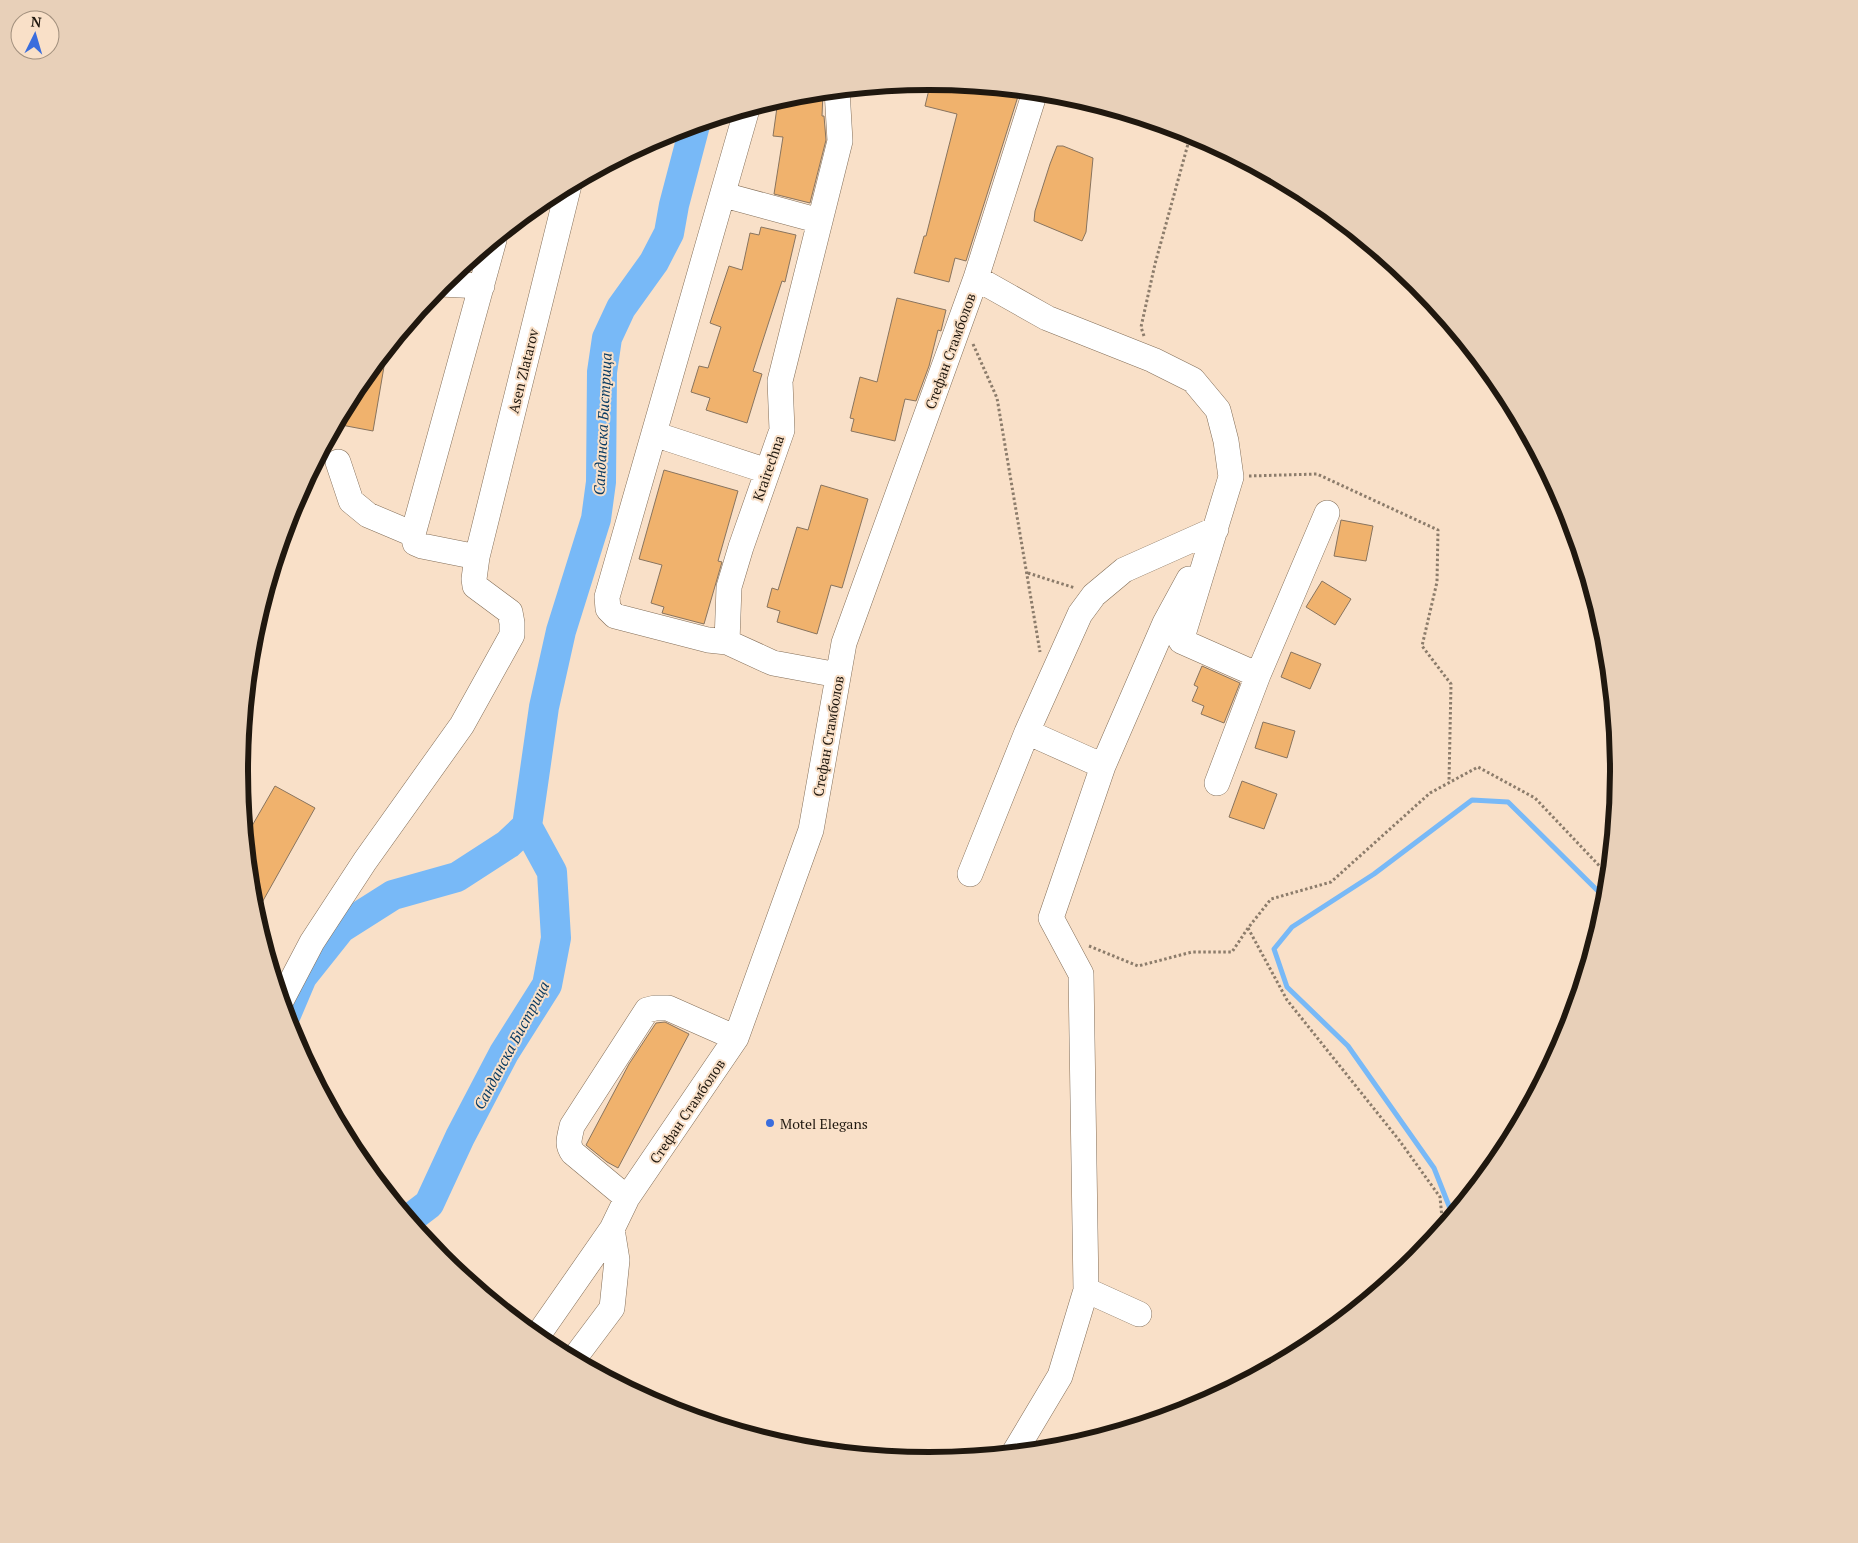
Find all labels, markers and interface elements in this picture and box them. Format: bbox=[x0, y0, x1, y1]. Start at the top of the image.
north arrow bbox=[10, 10, 60, 60]
text: N bbox=[30, 12, 43, 32]
street label: Стефан Стамболов bbox=[920, 290, 980, 412]
street label: Asen Zlatarov bbox=[503, 326, 543, 415]
water label: Санданска Бистрица bbox=[588, 352, 616, 496]
street label: Krairechna bbox=[748, 433, 788, 503]
street label: Стефан Стамболов bbox=[808, 674, 848, 798]
water label: Санданска Бистрица bbox=[469, 977, 553, 1113]
street label: Стефан Стамболов bbox=[645, 1055, 729, 1167]
place label: Motel Elegans bbox=[780, 1114, 868, 1133]
marker: Motel Elegans bbox=[764, 1117, 776, 1129]

